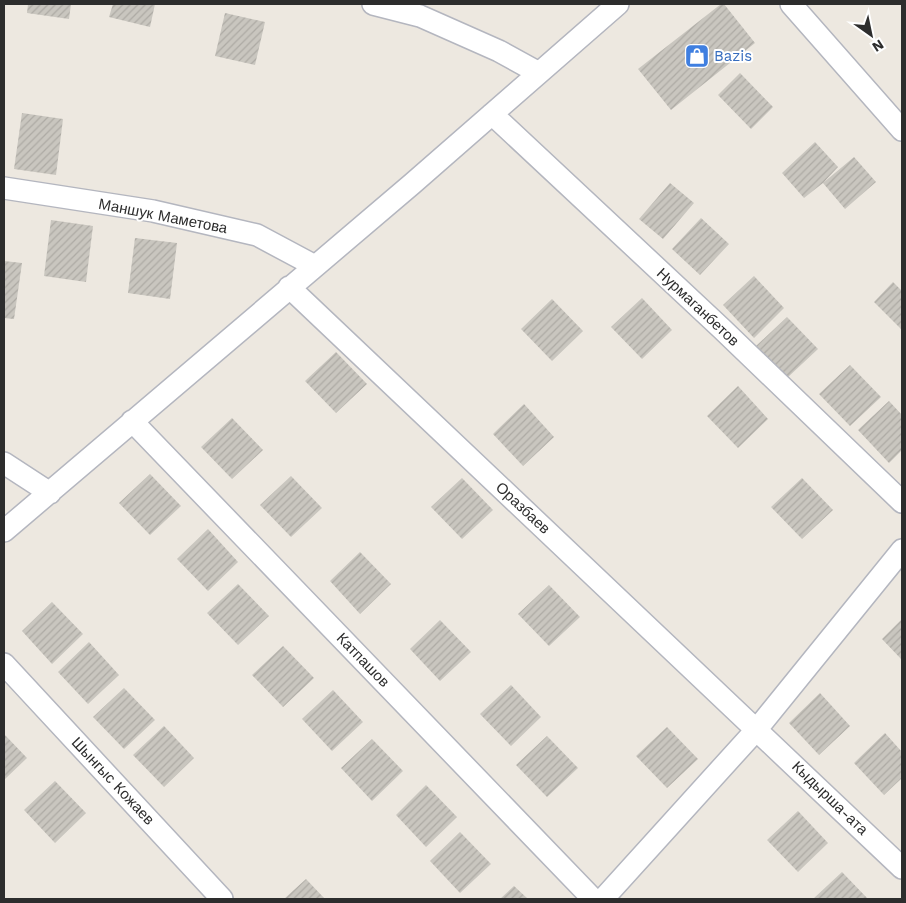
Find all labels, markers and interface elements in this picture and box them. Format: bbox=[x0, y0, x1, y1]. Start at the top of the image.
north arrow bbox=[846, 10, 896, 60]
text: N bbox=[869, 36, 887, 55]
shop icon: Bazis bbox=[684, 43, 710, 69]
place label: Bazis bbox=[714, 47, 752, 65]
street label: Маншук Маметова bbox=[97, 195, 230, 237]
street label: Нурмаганбетов bbox=[653, 264, 743, 350]
street label: Оразбаев bbox=[492, 478, 554, 538]
street label: Катпашов bbox=[333, 629, 393, 691]
street label: Шынгыс Кожаев bbox=[68, 733, 158, 829]
street label: Кыдырша-ата bbox=[788, 757, 872, 839]

